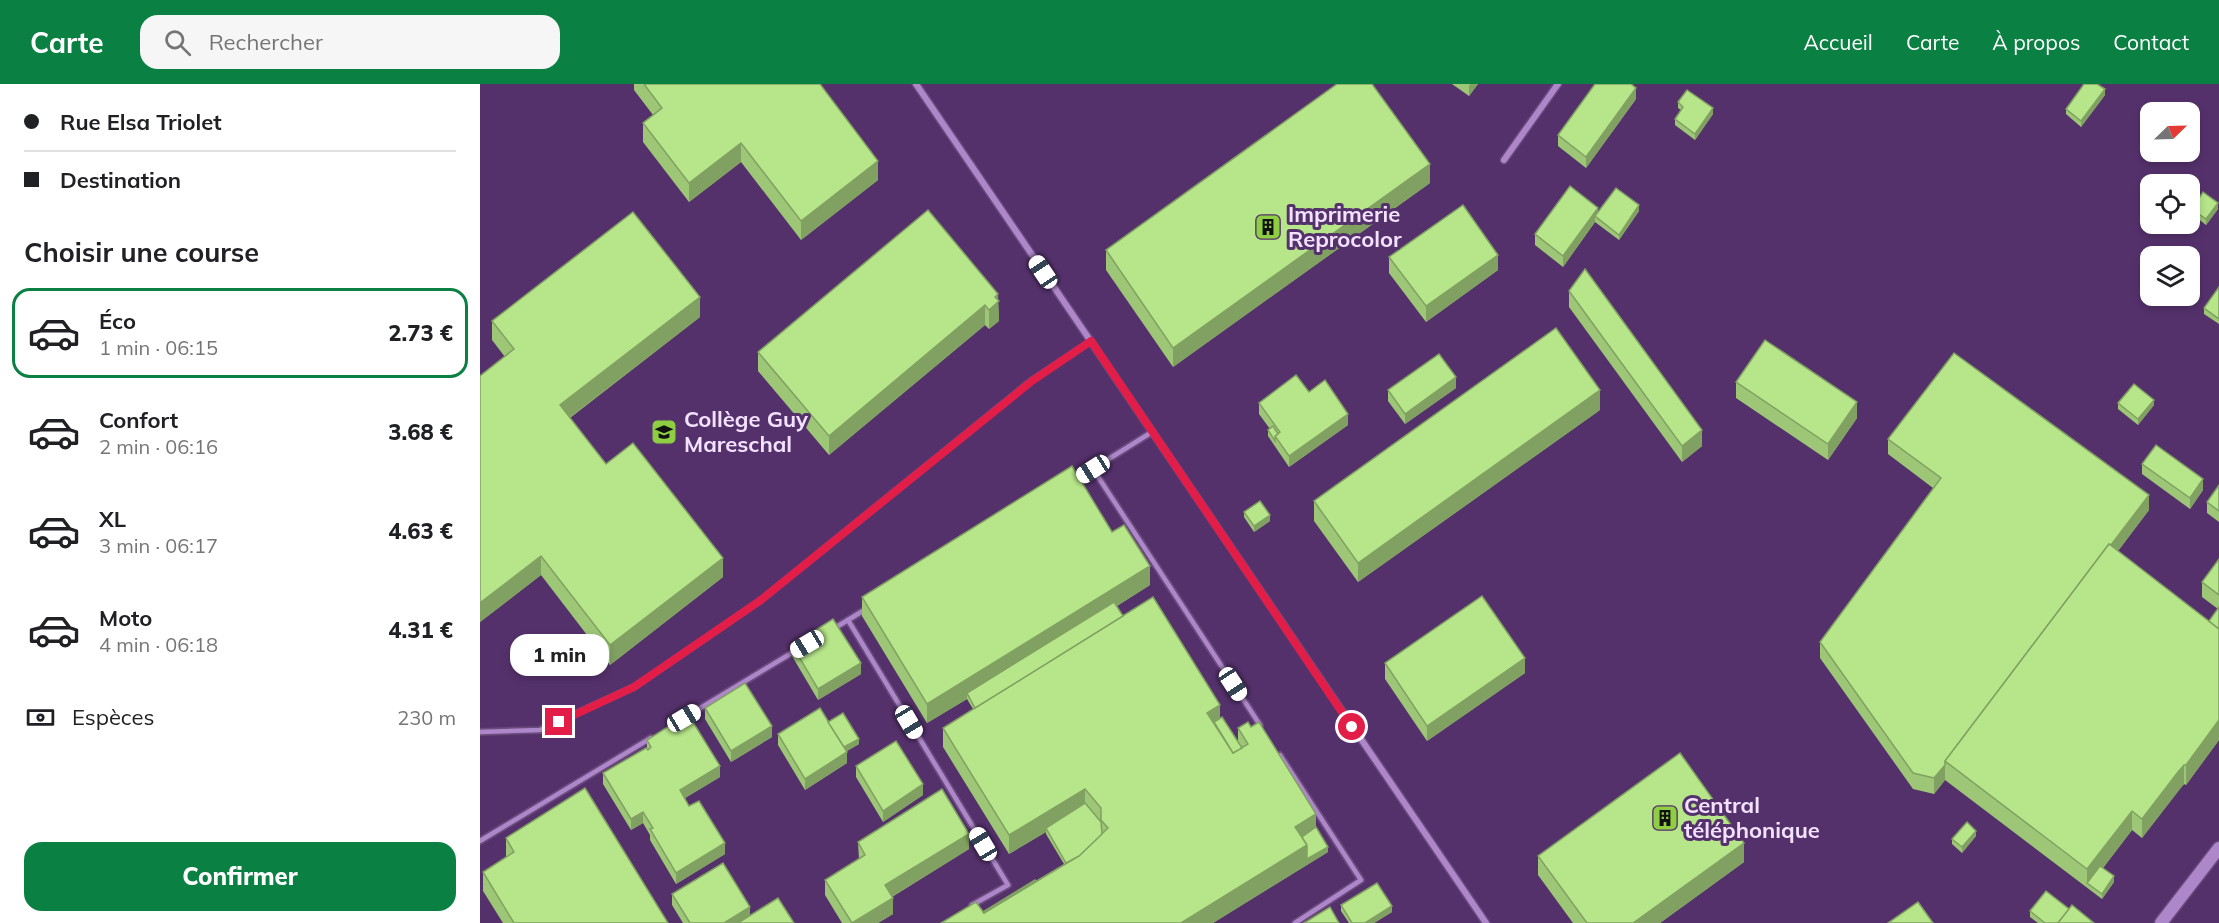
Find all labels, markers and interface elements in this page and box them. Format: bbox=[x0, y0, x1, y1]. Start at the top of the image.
search box bbox=[140, 15, 560, 69]
text: Carte bbox=[30, 25, 104, 60]
icon: search bbox=[161, 26, 194, 59]
text: Rechercher bbox=[209, 28, 323, 56]
text: Accueil bbox=[1803, 29, 1873, 55]
text: Carte bbox=[1906, 29, 1959, 55]
text: À propos bbox=[1992, 29, 2080, 55]
text: Contact bbox=[2113, 29, 2189, 55]
north arrow bbox=[2140, 102, 2200, 162]
map controls bbox=[2140, 102, 2200, 306]
text: Rue Elsa Triolet bbox=[60, 108, 222, 136]
text: Destination bbox=[60, 166, 181, 194]
button: locate bbox=[2140, 174, 2200, 234]
place label: Imprimerie Reprocolor bbox=[1288, 200, 1402, 253]
building icon: Imprimerie Reprocolor bbox=[1253, 212, 1283, 242]
text: Choisir une course bbox=[24, 235, 259, 269]
button: layers bbox=[2140, 246, 2200, 306]
car bbox=[1025, 252, 1061, 292]
icon: car bbox=[27, 306, 81, 360]
text: Éco bbox=[99, 307, 136, 335]
text: 2.73 € bbox=[388, 319, 453, 347]
text: 1 min · 06:15 bbox=[99, 335, 218, 360]
icon: car bbox=[27, 405, 81, 459]
place label: Collège Guy Mareschal bbox=[684, 405, 808, 458]
text: Confort bbox=[99, 406, 178, 434]
school or university icon: Collège Guy Mareschal bbox=[649, 417, 679, 447]
text: 3.68 € bbox=[388, 418, 453, 446]
text: 2 min · 06:16 bbox=[99, 434, 218, 459]
car bbox=[1073, 452, 1113, 486]
icon: car bbox=[27, 504, 81, 558]
text: XL bbox=[99, 505, 126, 533]
text: 4.63 € bbox=[388, 517, 453, 545]
text: 3 min · 06:17 bbox=[99, 533, 218, 558]
icon: car bbox=[27, 603, 81, 657]
text: Moto bbox=[99, 604, 152, 632]
text: 4.31 € bbox=[388, 616, 453, 644]
car bbox=[787, 627, 827, 661]
text: 4 min · 06:18 bbox=[99, 632, 218, 657]
callout: 1 min bbox=[509, 635, 608, 677]
text: 1 min bbox=[533, 642, 586, 667]
car bbox=[1216, 664, 1250, 704]
icon: cash bbox=[24, 701, 57, 734]
car bbox=[664, 701, 704, 735]
car bbox=[892, 702, 926, 742]
text: Espèces bbox=[72, 703, 154, 731]
text: 230 m bbox=[397, 705, 456, 730]
route end bbox=[545, 708, 572, 735]
route start bbox=[1338, 713, 1365, 740]
place label: Central téléphonique bbox=[1684, 791, 1820, 844]
building icon: Central téléphonique bbox=[1650, 803, 1680, 833]
car bbox=[966, 824, 1000, 864]
button: Confirmer bbox=[24, 842, 456, 911]

